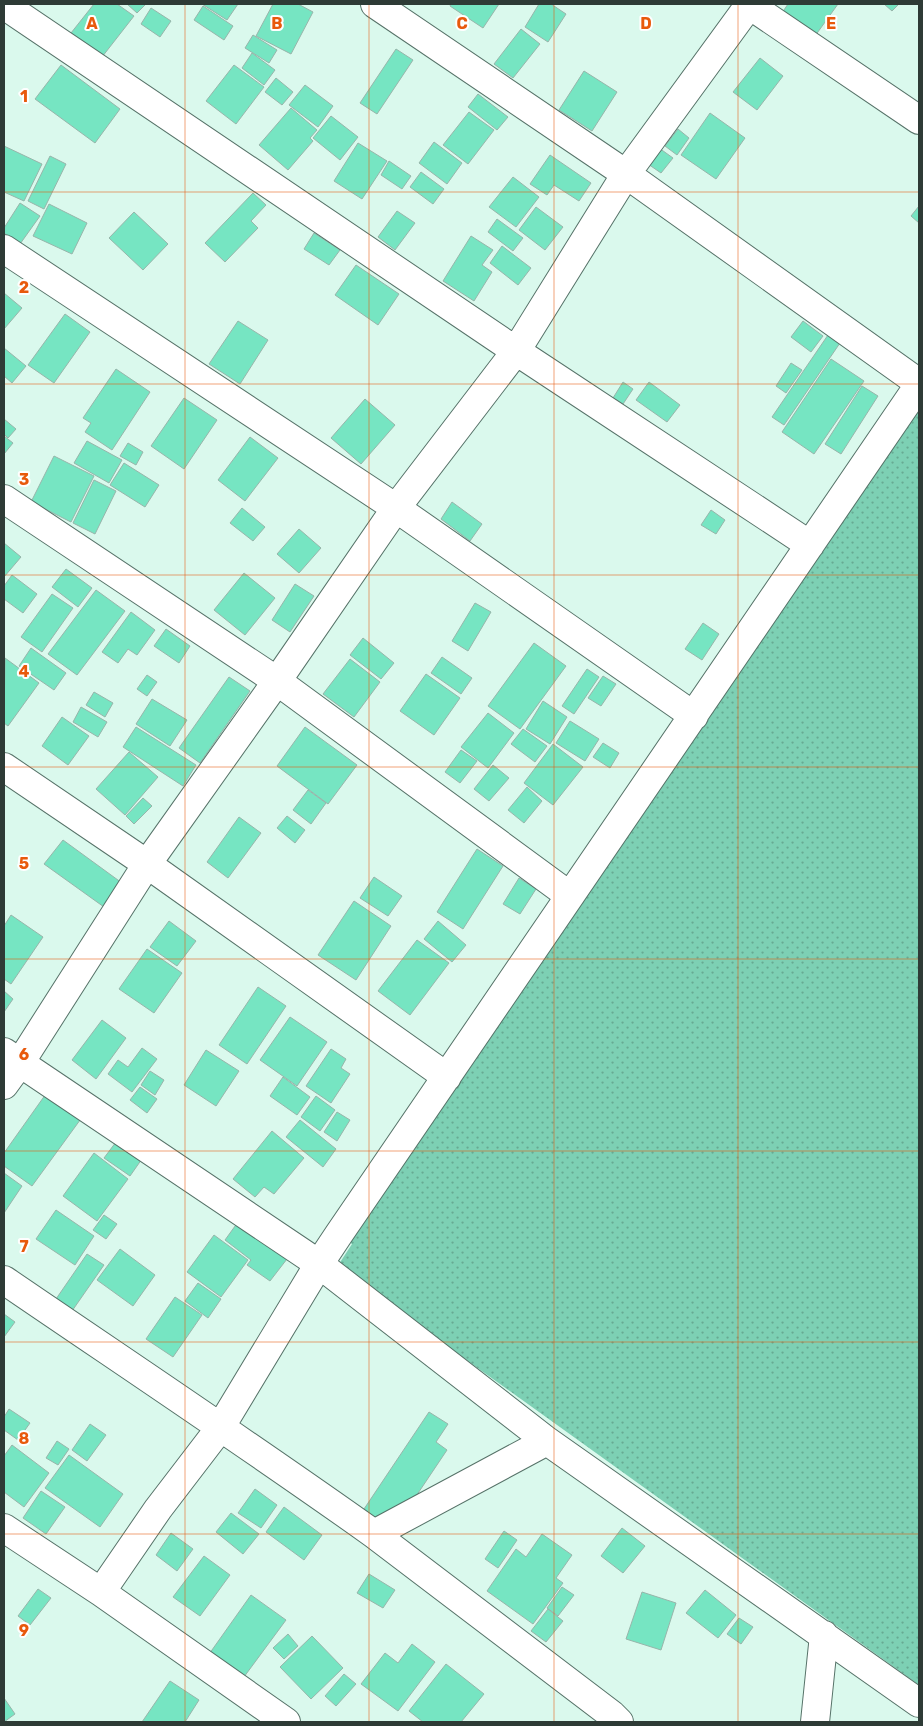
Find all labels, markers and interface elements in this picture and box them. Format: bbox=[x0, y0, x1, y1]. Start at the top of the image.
text: A bbox=[86, 14, 98, 33]
text: B bbox=[271, 14, 283, 33]
text: C bbox=[456, 14, 468, 33]
text: D bbox=[640, 14, 652, 33]
text: E bbox=[826, 14, 836, 33]
text: 1 bbox=[20, 87, 28, 106]
text: 2 bbox=[19, 278, 29, 297]
text: 3 bbox=[19, 470, 29, 489]
text: 4 bbox=[19, 662, 30, 681]
text: 5 bbox=[19, 854, 29, 873]
text: 6 bbox=[19, 1045, 29, 1064]
text: 7 bbox=[19, 1237, 29, 1256]
text: 8 bbox=[19, 1429, 30, 1448]
text: 9 bbox=[19, 1621, 29, 1640]

